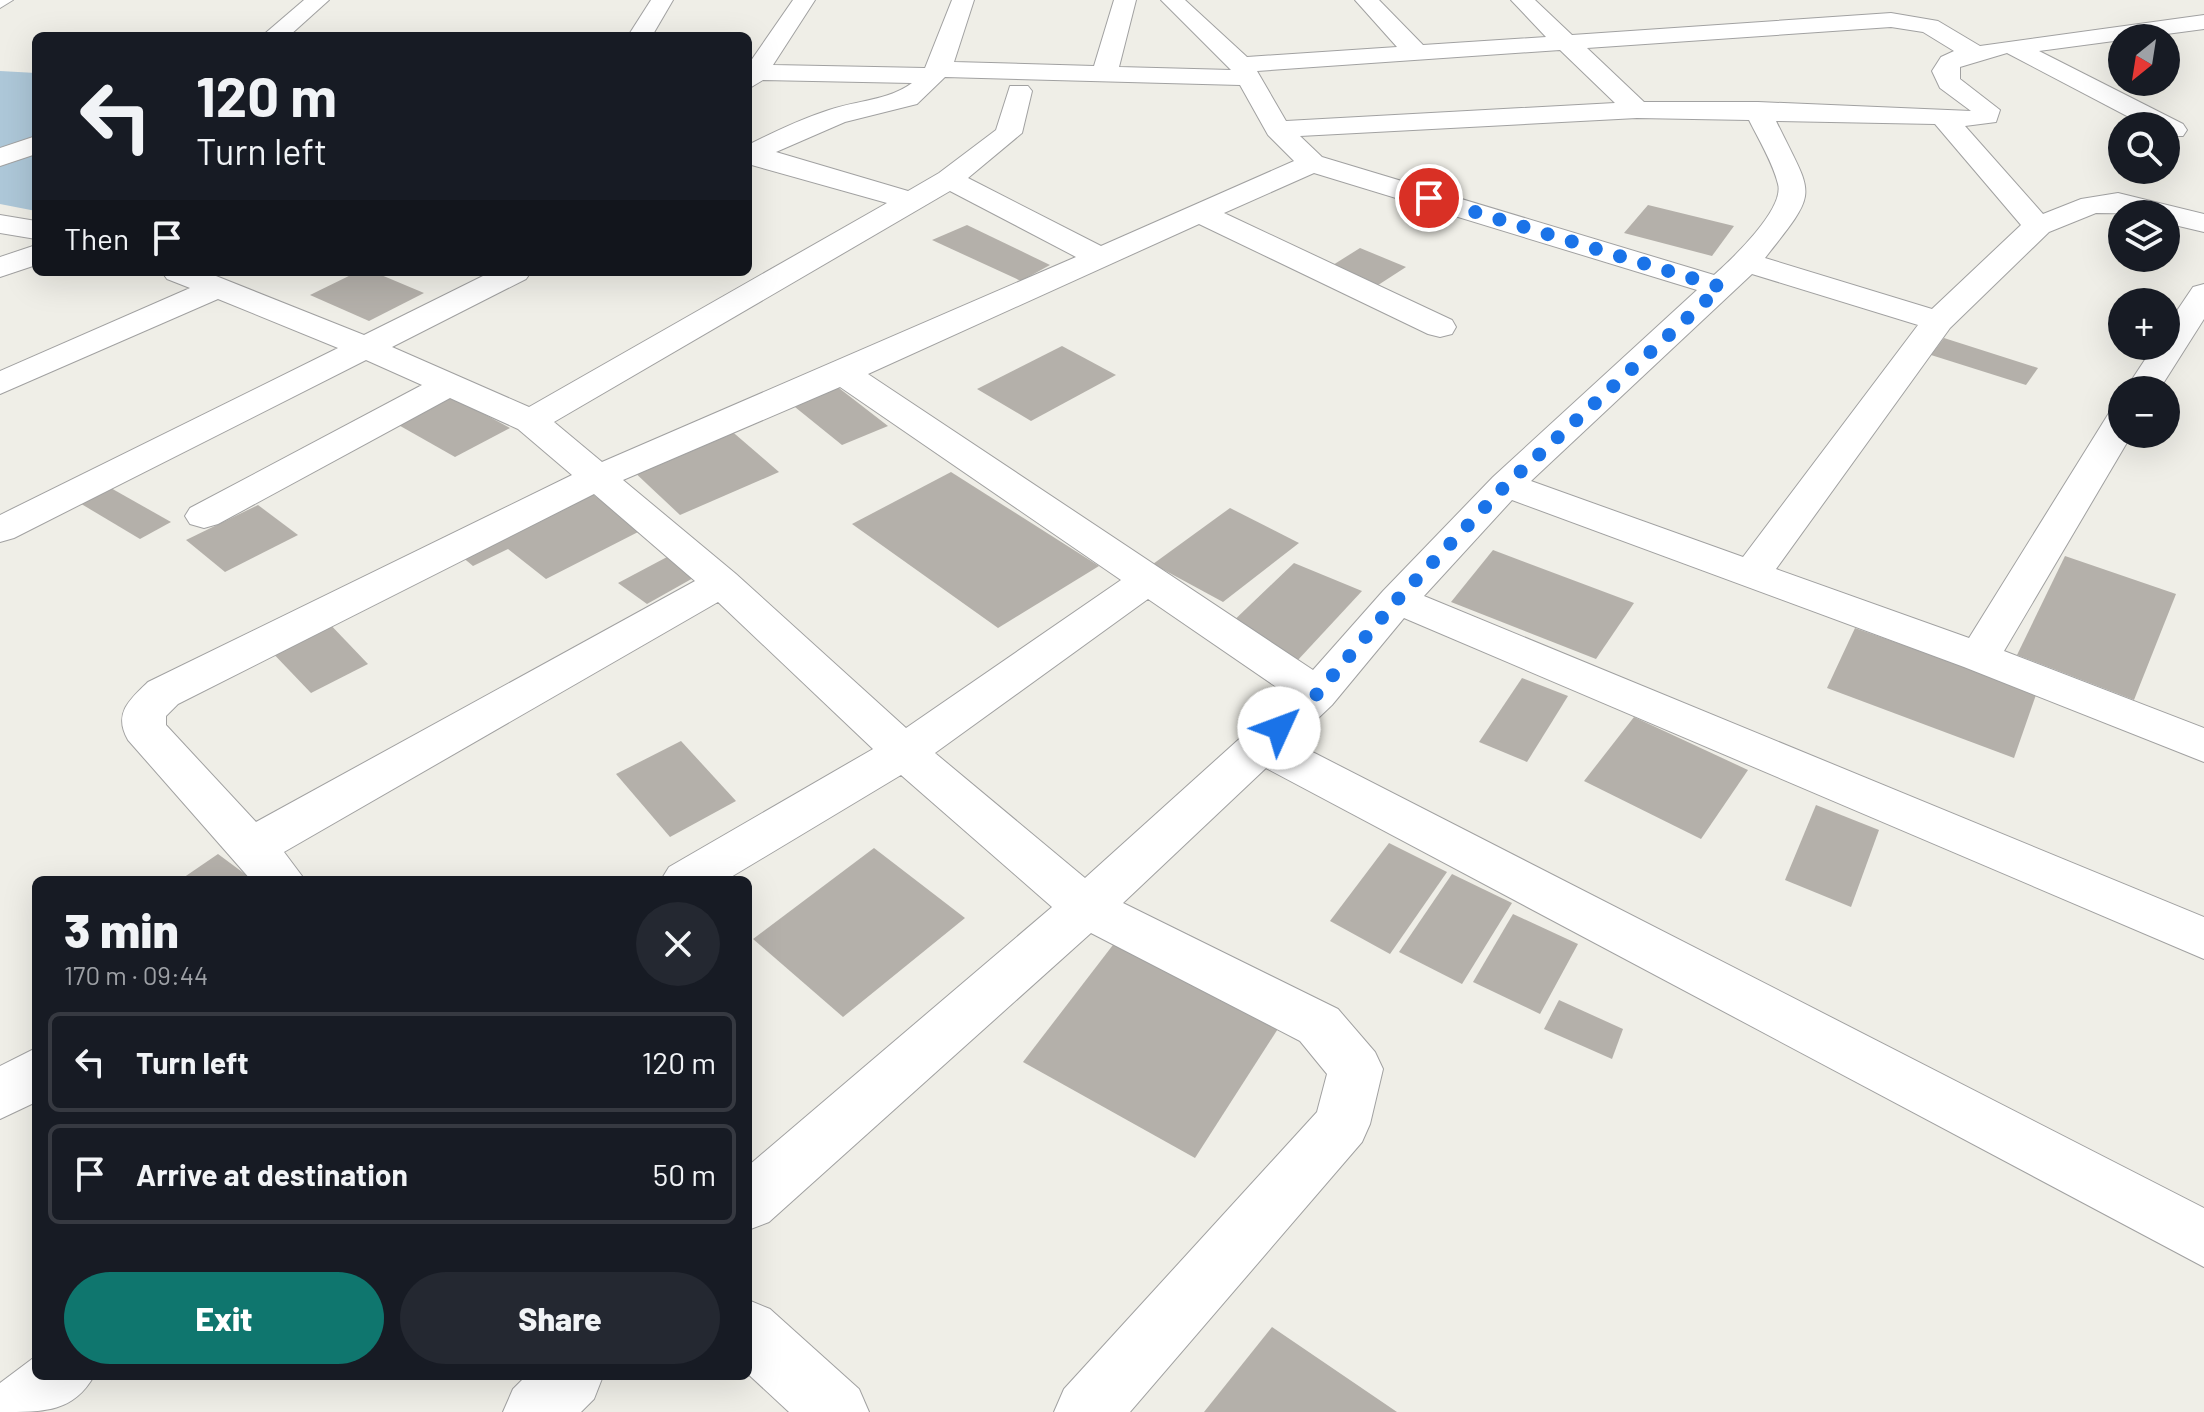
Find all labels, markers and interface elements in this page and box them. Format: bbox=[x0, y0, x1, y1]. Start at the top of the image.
north arrow bbox=[2108, 24, 2180, 96]
map controls bbox=[2108, 24, 2180, 448]
text: 120 m bbox=[196, 61, 337, 128]
icon: left bbox=[64, 64, 168, 168]
button: search bbox=[2108, 112, 2180, 184]
text: Turn left bbox=[196, 129, 327, 172]
pin bbox=[1395, 164, 1463, 232]
icon: arrive bbox=[1407, 176, 1451, 220]
button: layers bbox=[2108, 200, 2180, 272]
icon: arrive bbox=[145, 216, 189, 260]
text: Then bbox=[64, 220, 129, 256]
button: + bbox=[2108, 288, 2180, 360]
button: − bbox=[2108, 376, 2180, 448]
position arrow bbox=[1237, 686, 1321, 770]
text: 3 min bbox=[64, 900, 179, 958]
button: close bbox=[636, 902, 720, 986]
text: 170 m · 09:44 bbox=[64, 959, 208, 990]
icon: left bbox=[68, 1040, 112, 1084]
text: Turn left bbox=[136, 1044, 249, 1080]
text: 120 m bbox=[642, 1044, 716, 1080]
icon: arrive bbox=[68, 1152, 112, 1196]
text: Arrive at destination bbox=[136, 1156, 408, 1192]
text: 50 m bbox=[653, 1156, 716, 1192]
button: Exit bbox=[64, 1272, 384, 1364]
button: Share bbox=[400, 1272, 720, 1364]

